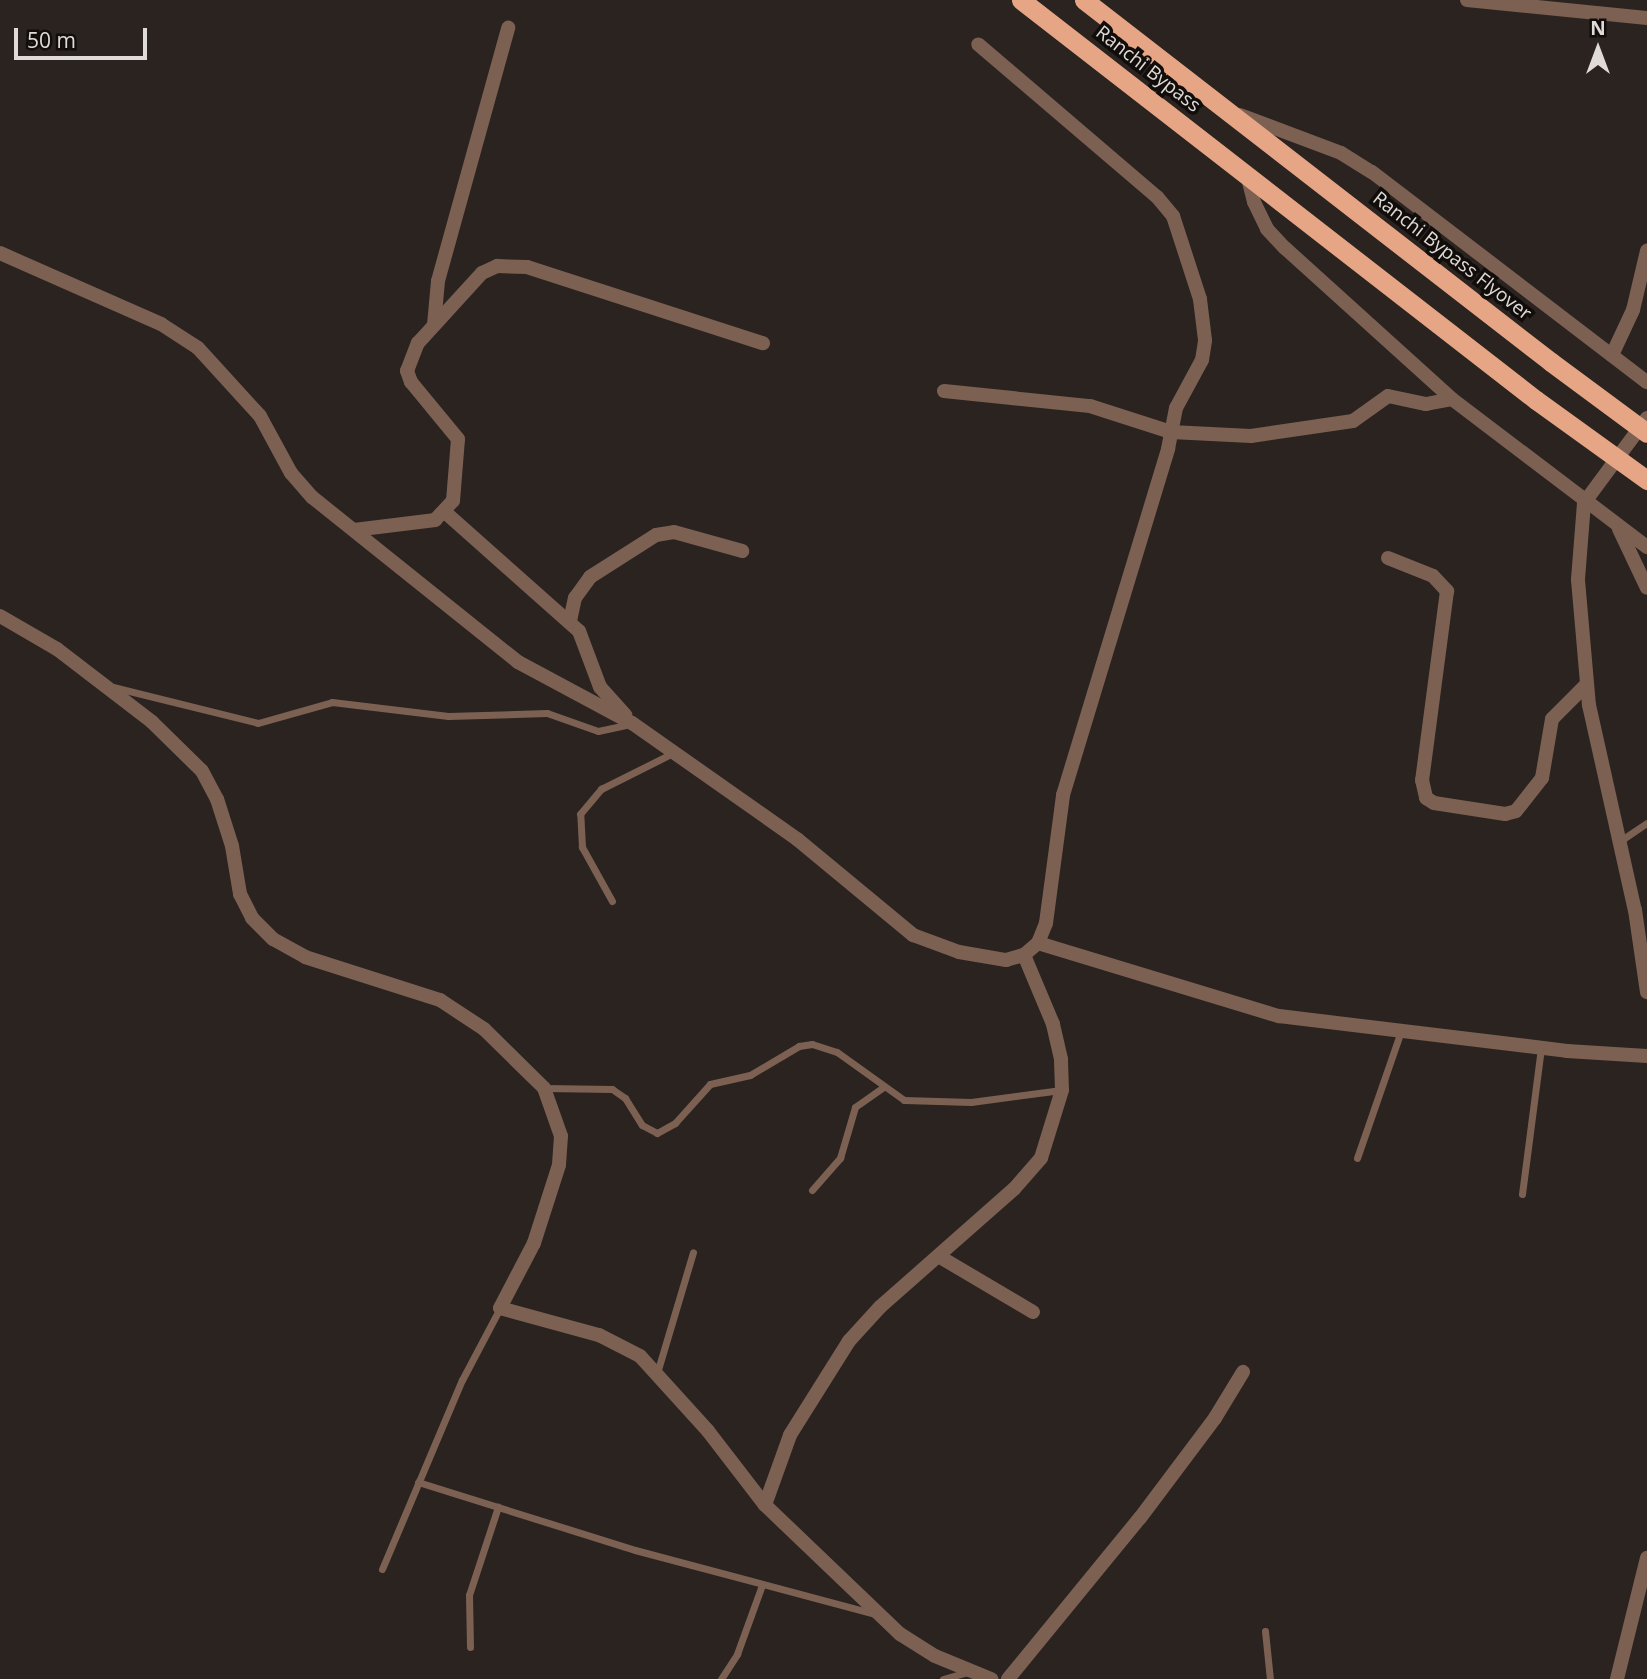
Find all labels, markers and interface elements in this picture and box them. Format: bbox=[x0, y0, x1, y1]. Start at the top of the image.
scale bar bbox=[18, 14, 150, 58]
north arrow bbox=[1563, 14, 1633, 84]
text: N bbox=[1590, 15, 1606, 41]
street label: Ranchi Bypass bbox=[1091, 21, 1205, 117]
text: 50 m bbox=[27, 26, 76, 54]
street label: Ranchi Bypass Flyover bbox=[1368, 187, 1536, 325]

